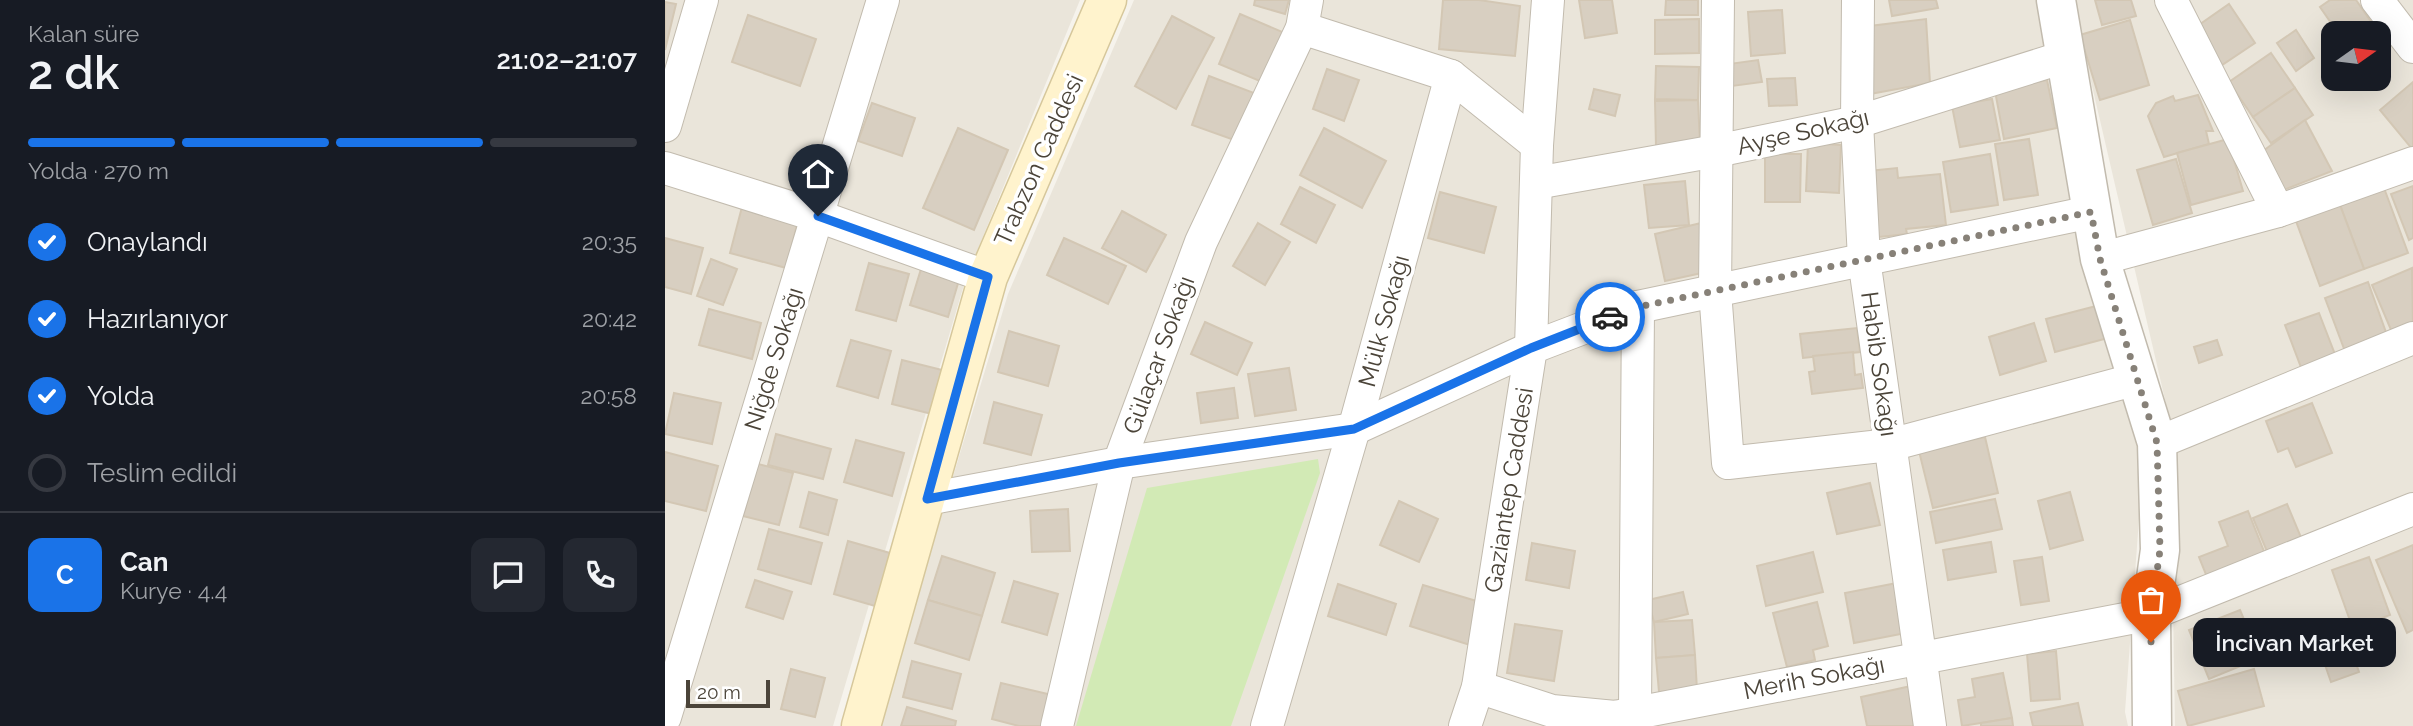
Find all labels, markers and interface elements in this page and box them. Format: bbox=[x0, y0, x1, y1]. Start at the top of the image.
text: Kalan süre bbox=[28, 20, 139, 47]
north arrow bbox=[2321, 21, 2391, 91]
map controls bbox=[2321, 21, 2391, 91]
text: 21:02–21:07 bbox=[497, 45, 637, 75]
text: 2 dk bbox=[28, 46, 119, 100]
street label: Trabzon Caddesi bbox=[988, 70, 1089, 250]
street label: Ayşe Sokağı bbox=[1734, 102, 1872, 161]
pin bbox=[788, 144, 848, 216]
icon: home bbox=[799, 155, 837, 193]
text: Yolda · 270 m bbox=[28, 157, 169, 184]
icon: check bbox=[28, 223, 66, 261]
text: Onaylandı bbox=[87, 227, 208, 257]
text: 20:35 bbox=[582, 228, 637, 255]
street label: Mülk Sokağı bbox=[1352, 252, 1415, 390]
street label: Gülaçar Sokağı bbox=[1117, 272, 1201, 438]
courier bbox=[1575, 282, 1645, 352]
street label: Niğde Sokağı bbox=[738, 284, 809, 434]
street label: Habib Sokağı bbox=[1855, 289, 1904, 438]
icon: car bbox=[1591, 298, 1629, 336]
icon: check bbox=[28, 300, 66, 338]
text: Hazırlanıyor bbox=[87, 304, 228, 334]
text: 20:42 bbox=[582, 305, 637, 332]
icon: check bbox=[28, 377, 66, 415]
text: Yolda bbox=[87, 381, 154, 411]
text: 20:58 bbox=[580, 382, 637, 409]
street label: Gaziantep Caddesi bbox=[1478, 385, 1539, 595]
text: Teslim edildi bbox=[87, 458, 237, 488]
button: chat bbox=[471, 538, 545, 612]
button: phone bbox=[563, 538, 637, 612]
text: Can bbox=[120, 547, 168, 577]
text: C bbox=[56, 560, 74, 590]
pin bbox=[2121, 570, 2181, 642]
text: Kurye · 4.4 bbox=[120, 577, 227, 604]
icon: bag bbox=[2132, 581, 2170, 619]
callout: İncivan Market bbox=[2193, 618, 2396, 666]
text: İncivan Market bbox=[2215, 629, 2374, 656]
street label: Merih Sokağı bbox=[1741, 650, 1887, 705]
scale bar bbox=[686, 677, 770, 709]
text: 20 m bbox=[697, 681, 741, 703]

